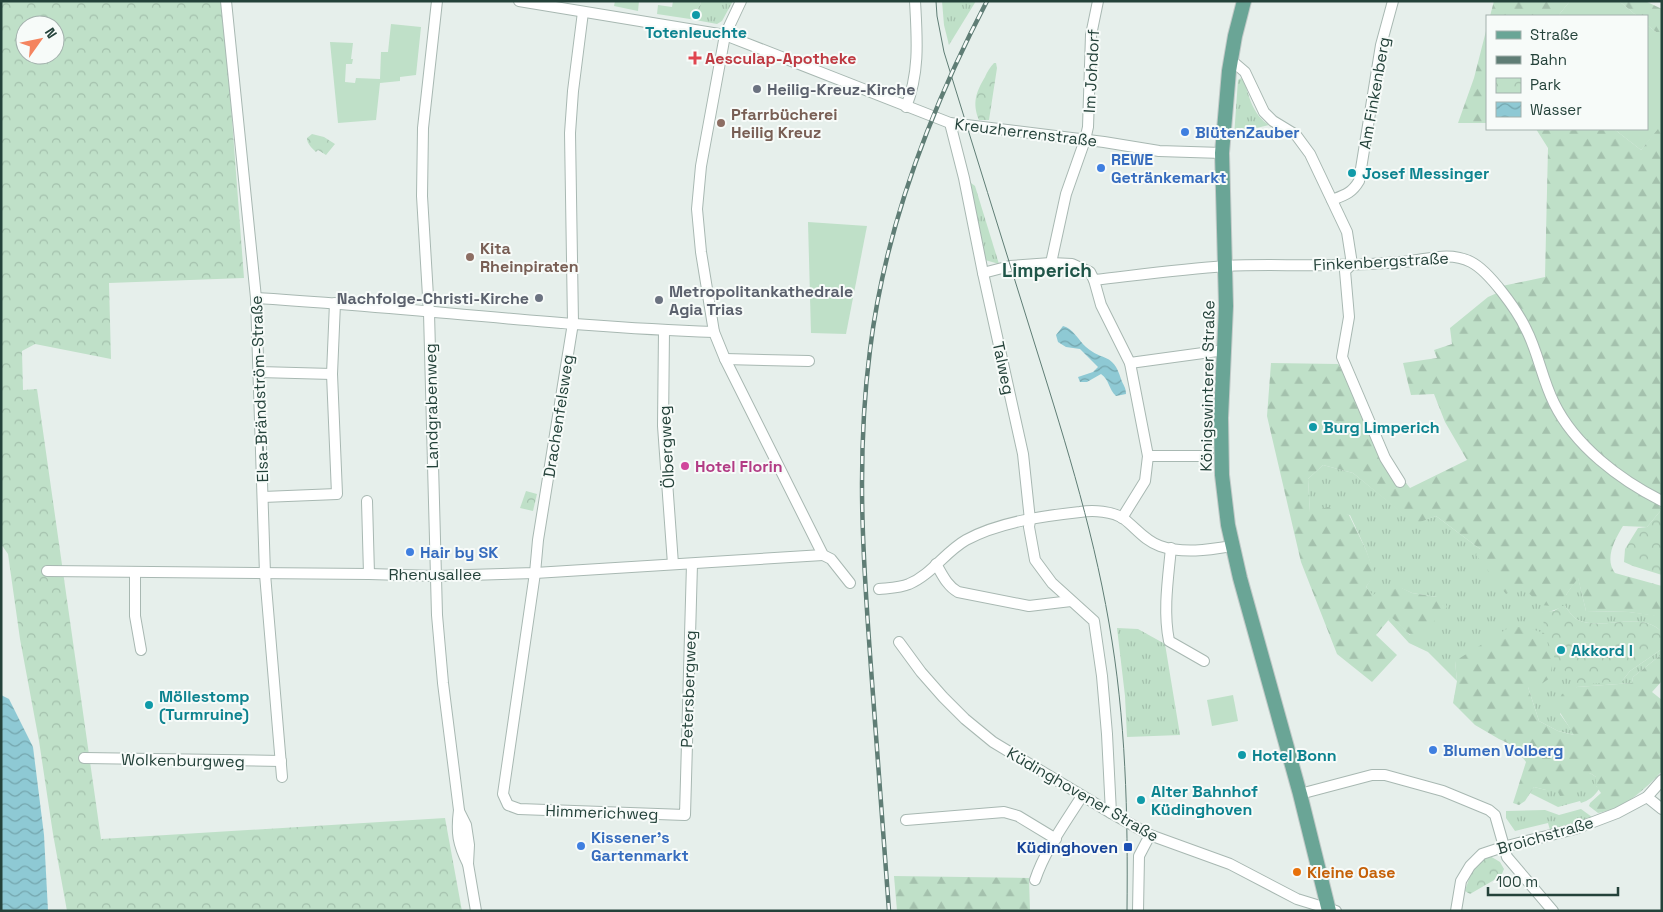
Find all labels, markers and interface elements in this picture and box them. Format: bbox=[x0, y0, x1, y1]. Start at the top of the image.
marker: Totenleuchte bbox=[690, 9, 702, 21]
north arrow bbox=[15, 15, 65, 65]
legend bbox=[1486, 15, 1648, 130]
place label: Totenleuchte bbox=[645, 22, 747, 43]
text: N bbox=[41, 24, 61, 42]
text: Straße bbox=[1530, 25, 1579, 44]
street label: Im Johdorf bbox=[1079, 29, 1104, 113]
street label: Am Finkenberg bbox=[1354, 35, 1395, 151]
place label: Aesculap-Apotheke bbox=[705, 48, 857, 69]
text: Bahn bbox=[1530, 50, 1567, 69]
marker: Aesculap-Apotheke bbox=[689, 52, 701, 64]
text: Park bbox=[1530, 75, 1561, 94]
place label: Heilig-Kreuz-Kirche bbox=[767, 79, 915, 100]
marker: Heilig-Kreuz-Kirche bbox=[751, 83, 763, 95]
text: Wasser bbox=[1530, 100, 1582, 119]
place label: Pfarrbücherei Heilig Kreuz bbox=[731, 104, 838, 143]
street label: Kreuzherrenstraße bbox=[953, 113, 1098, 152]
marker: Pfarrbücherei Heilig Kreuz bbox=[715, 117, 727, 129]
place label: BlütenZauber bbox=[1195, 122, 1300, 143]
marker: BlütenZauber bbox=[1179, 126, 1191, 138]
place label: REWE Getränkemarkt bbox=[1111, 149, 1226, 188]
marker: REWE Getränkemarkt bbox=[1095, 162, 1107, 174]
place label: Josef Messinger bbox=[1362, 163, 1489, 184]
marker: Josef Messinger bbox=[1346, 167, 1358, 179]
place label: Kita Rheinpiraten bbox=[480, 238, 579, 277]
street label: Finkenbergstraße bbox=[1313, 247, 1449, 276]
marker: Kita Rheinpiraten bbox=[464, 251, 476, 263]
district label: Limperich bbox=[1002, 258, 1092, 283]
place label: Metropolitankathedrale Agia Trias bbox=[669, 281, 853, 320]
place label: Nachfolge-Christi-Kirche bbox=[337, 288, 529, 309]
marker: Nachfolge-Christi-Kirche bbox=[533, 292, 545, 304]
marker: Metropolitankathedrale Agia Trias bbox=[653, 294, 665, 306]
street label: Elsa-Brändström-Straße bbox=[246, 295, 273, 483]
street label: Königswinterer Straße bbox=[1196, 300, 1219, 472]
street label: Talweg bbox=[988, 340, 1019, 396]
street label: Landgrabenweg bbox=[420, 343, 443, 469]
street label: Drachenfelsweg bbox=[538, 353, 579, 479]
street label: Ölbergweg bbox=[654, 405, 679, 489]
place label: Burg Limperich bbox=[1323, 417, 1440, 438]
marker: Burg Limperich bbox=[1307, 421, 1319, 433]
place label: Hotel Florin bbox=[695, 456, 783, 477]
marker: Hotel Florin bbox=[679, 460, 691, 472]
place label: Hair by SK bbox=[420, 542, 498, 563]
marker: Hair by SK bbox=[404, 546, 416, 558]
street label: Rhenusallee bbox=[388, 564, 482, 585]
street label: Petersbergweg bbox=[676, 630, 701, 748]
place label: Akkord I bbox=[1571, 640, 1633, 661]
marker: Akkord I bbox=[1555, 644, 1567, 656]
place label: Möllestomp (Turmruine) bbox=[159, 686, 250, 725]
marker: Möllestomp (Turmruine) bbox=[143, 699, 155, 711]
place label: Blumen Volberg bbox=[1443, 740, 1564, 761]
street label: Küdinghovener Straße bbox=[1003, 742, 1162, 847]
marker: Blumen Volberg bbox=[1427, 744, 1439, 756]
place label: Hotel Bonn bbox=[1252, 745, 1337, 766]
street label: Wolkenburgweg bbox=[121, 749, 245, 772]
marker: Hotel Bonn bbox=[1236, 749, 1248, 761]
place label: Alter Bahnhof Küdinghoven bbox=[1151, 781, 1258, 820]
marker: Alter Bahnhof Küdinghoven bbox=[1135, 794, 1147, 806]
street label: Himmerichweg bbox=[545, 800, 659, 825]
street label: Broichstraße bbox=[1494, 812, 1596, 859]
place label: Kissener's Gartenmarkt bbox=[591, 827, 689, 866]
place label: Küdinghoven bbox=[1017, 837, 1118, 858]
marker: Kissener's Gartenmarkt bbox=[575, 840, 587, 852]
marker: Küdinghoven bbox=[1122, 841, 1134, 853]
place label: Kleine Oase bbox=[1307, 862, 1396, 883]
scale bar bbox=[1488, 864, 1618, 896]
marker: Kleine Oase bbox=[1291, 866, 1303, 878]
text: 100 m bbox=[1496, 872, 1538, 891]

